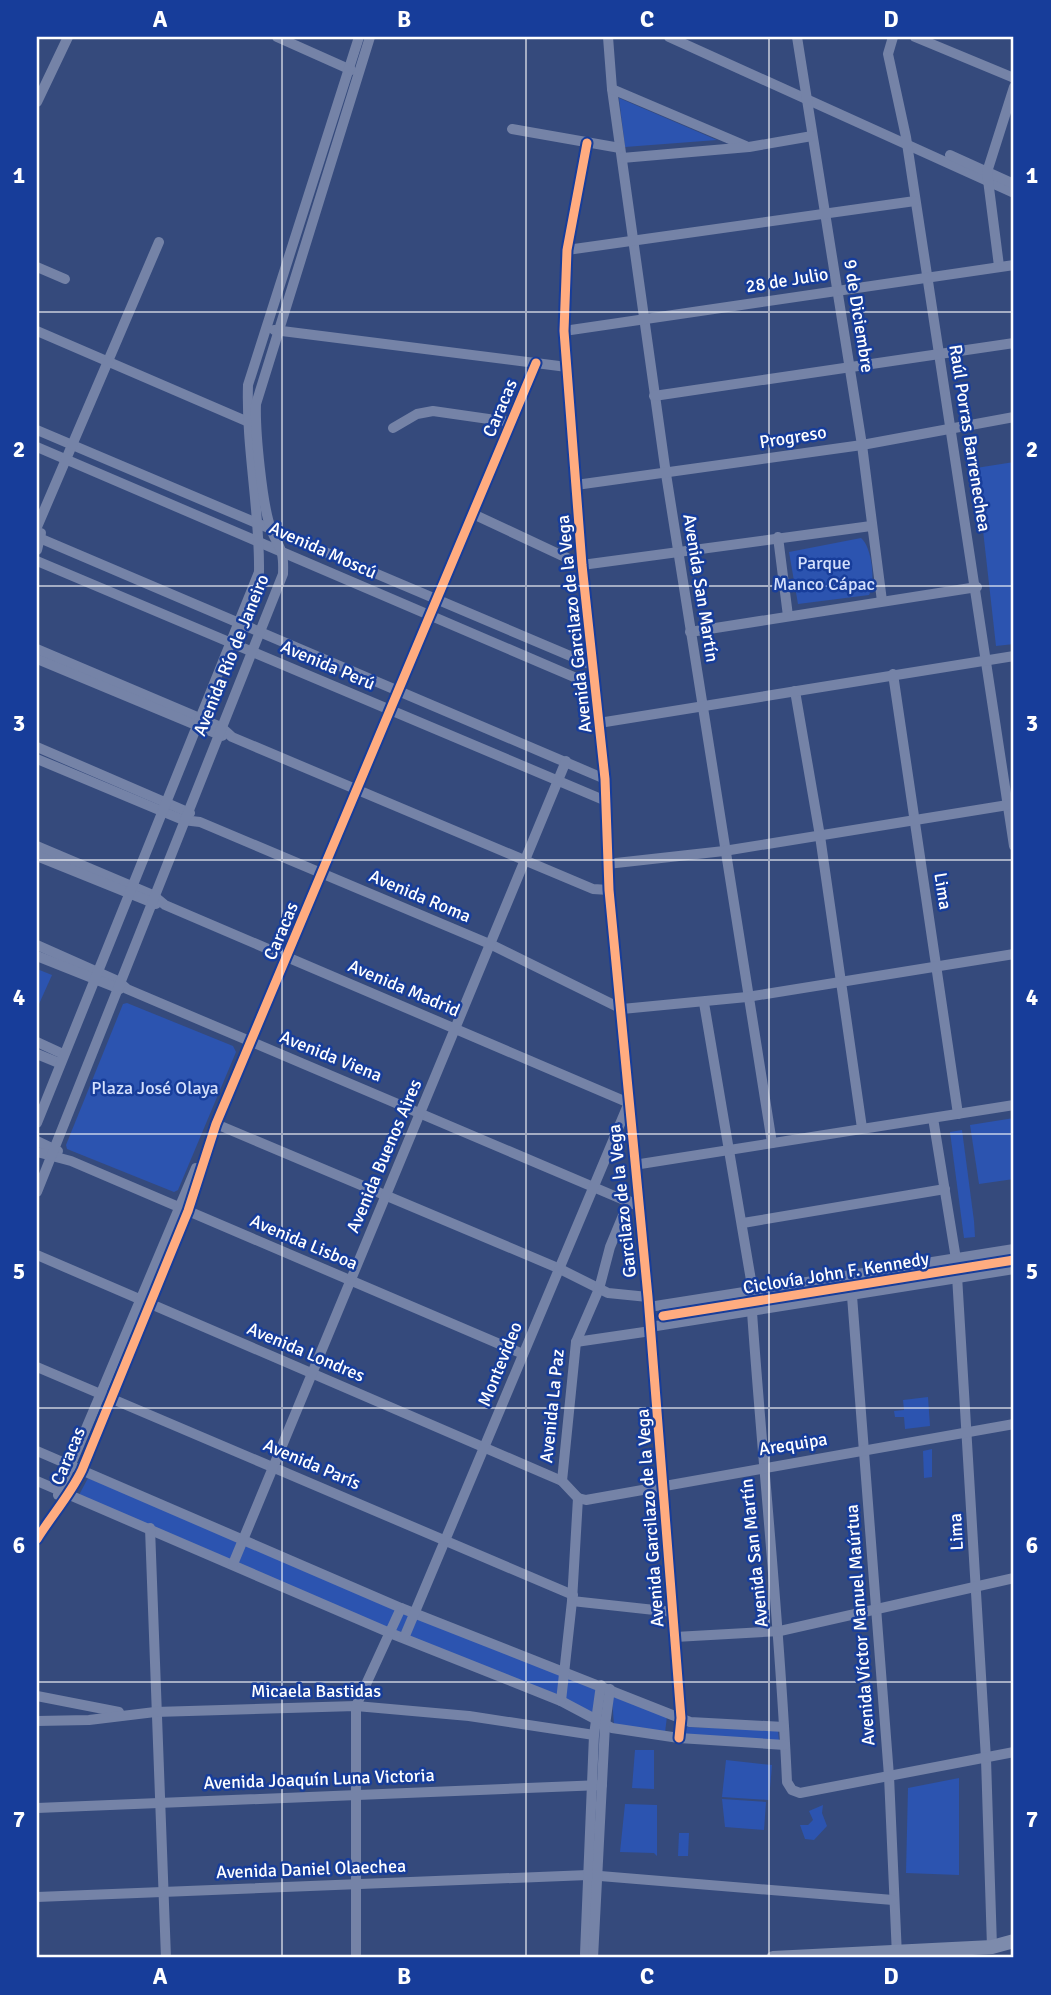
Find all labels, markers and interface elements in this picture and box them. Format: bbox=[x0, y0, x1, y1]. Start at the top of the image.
text: A bbox=[153, 5, 168, 34]
text: B bbox=[397, 5, 411, 34]
text: C bbox=[640, 5, 654, 34]
text: D bbox=[883, 5, 899, 34]
text: 1 bbox=[13, 161, 25, 190]
text: 1 bbox=[1026, 161, 1038, 190]
street label: 9 de Diciembre bbox=[839, 258, 879, 374]
street label: 28 de Julio bbox=[744, 263, 830, 297]
street label: Raúl Porras Barrenechea bbox=[944, 343, 996, 533]
street label: Caracas bbox=[478, 376, 522, 440]
street label: Progreso bbox=[758, 421, 828, 453]
text: 2 bbox=[13, 435, 25, 464]
text: 2 bbox=[1026, 435, 1038, 464]
street label: Avenida San Martín bbox=[678, 512, 724, 664]
street label: Avenida Garcilazo de la Vega bbox=[552, 514, 596, 734]
street label: Avenida Moscú bbox=[266, 517, 380, 583]
park label: Parque Manco Cápac bbox=[773, 552, 875, 595]
street label: Avenida Río de Janeiro bbox=[188, 571, 274, 739]
street label: Avenida Perú bbox=[278, 635, 378, 695]
text: 3 bbox=[13, 709, 25, 738]
text: 3 bbox=[1026, 709, 1038, 738]
street label: Avenida Roma bbox=[366, 865, 474, 927]
street label: Lima bbox=[929, 871, 957, 911]
street label: Caracas bbox=[259, 899, 303, 963]
street label: Avenida Madrid bbox=[345, 955, 463, 1021]
text: 4 bbox=[13, 983, 25, 1012]
text: 4 bbox=[1026, 983, 1038, 1012]
street label: Avenida Viena bbox=[277, 1026, 385, 1086]
street label: Avenida Buenos Aires bbox=[342, 1076, 426, 1236]
park label: Plaza José Olaya bbox=[91, 1077, 219, 1099]
street label: Garcilazo de la Vega bbox=[603, 1123, 641, 1279]
street label: Avenida Lisboa bbox=[247, 1209, 361, 1275]
street label: Ciclovía John F. Kennedy bbox=[741, 1247, 931, 1299]
text: 5 bbox=[13, 1257, 25, 1286]
text: 5 bbox=[1026, 1257, 1038, 1286]
street label: Avenida Londres bbox=[244, 1317, 368, 1387]
street label: Montevideo bbox=[473, 1318, 527, 1410]
street label: Avenida La Paz bbox=[535, 1348, 569, 1464]
street label: Avenida Garcilazo de la Vega bbox=[631, 1408, 669, 1628]
street label: Caracas bbox=[46, 1424, 90, 1488]
street label: Arequipa bbox=[757, 1428, 829, 1460]
street label: Avenida París bbox=[260, 1434, 364, 1494]
street label: Avenida San Martín bbox=[735, 1477, 773, 1629]
street label: Avenida Víctor Manuel Maúrtua bbox=[841, 1503, 879, 1747]
street label: Lima bbox=[944, 1513, 968, 1551]
text: 6 bbox=[13, 1531, 25, 1560]
text: 6 bbox=[1026, 1531, 1038, 1560]
street label: Micaela Bastidas bbox=[251, 1680, 381, 1702]
street label: Avenida Joaquín Luna Victoria bbox=[203, 1764, 435, 1794]
text: 7 bbox=[13, 1805, 25, 1834]
text: 7 bbox=[1026, 1805, 1038, 1834]
street label: Avenida Daniel Olaechea bbox=[216, 1855, 406, 1883]
text: A bbox=[153, 1962, 168, 1991]
text: B bbox=[397, 1962, 411, 1991]
text: C bbox=[640, 1962, 654, 1991]
text: D bbox=[883, 1962, 899, 1991]

